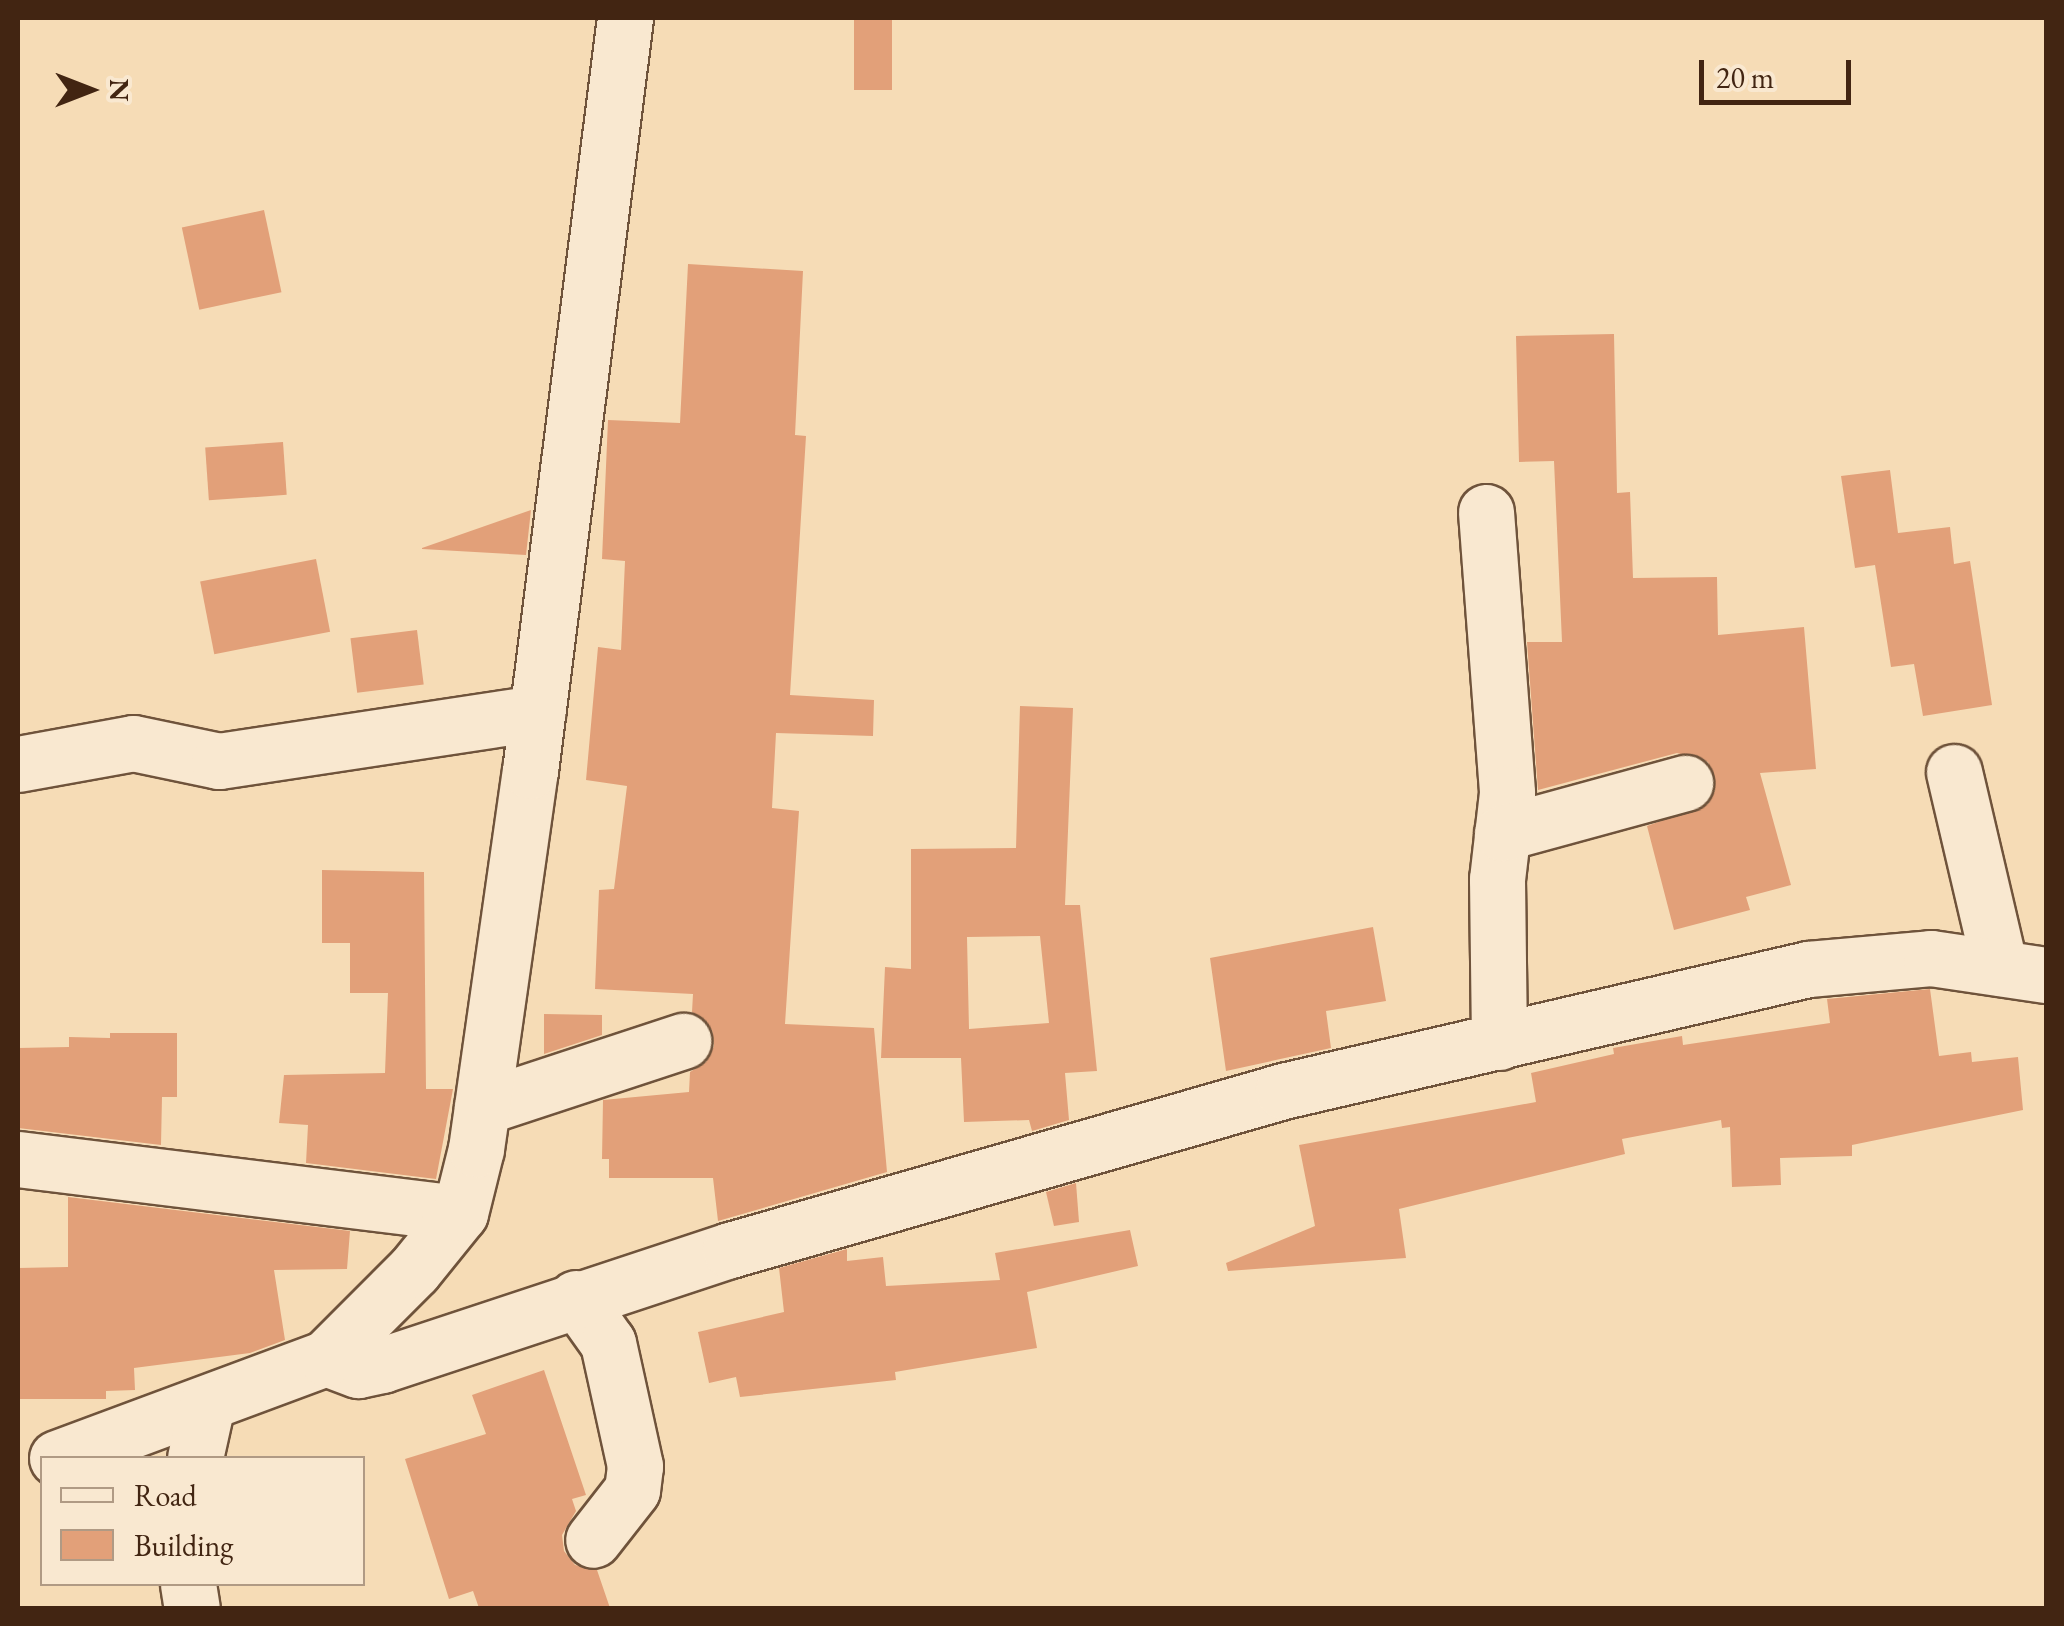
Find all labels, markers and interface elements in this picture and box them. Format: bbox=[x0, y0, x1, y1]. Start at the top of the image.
north arrow bbox=[40, 40, 140, 140]
scale bar bbox=[1704, 40, 1856, 102]
text: 20 m bbox=[1716, 58, 1774, 97]
text: N bbox=[102, 79, 138, 101]
legend bbox=[40, 1456, 365, 1586]
text: Road bbox=[134, 1476, 197, 1515]
text: Building bbox=[134, 1526, 233, 1565]

